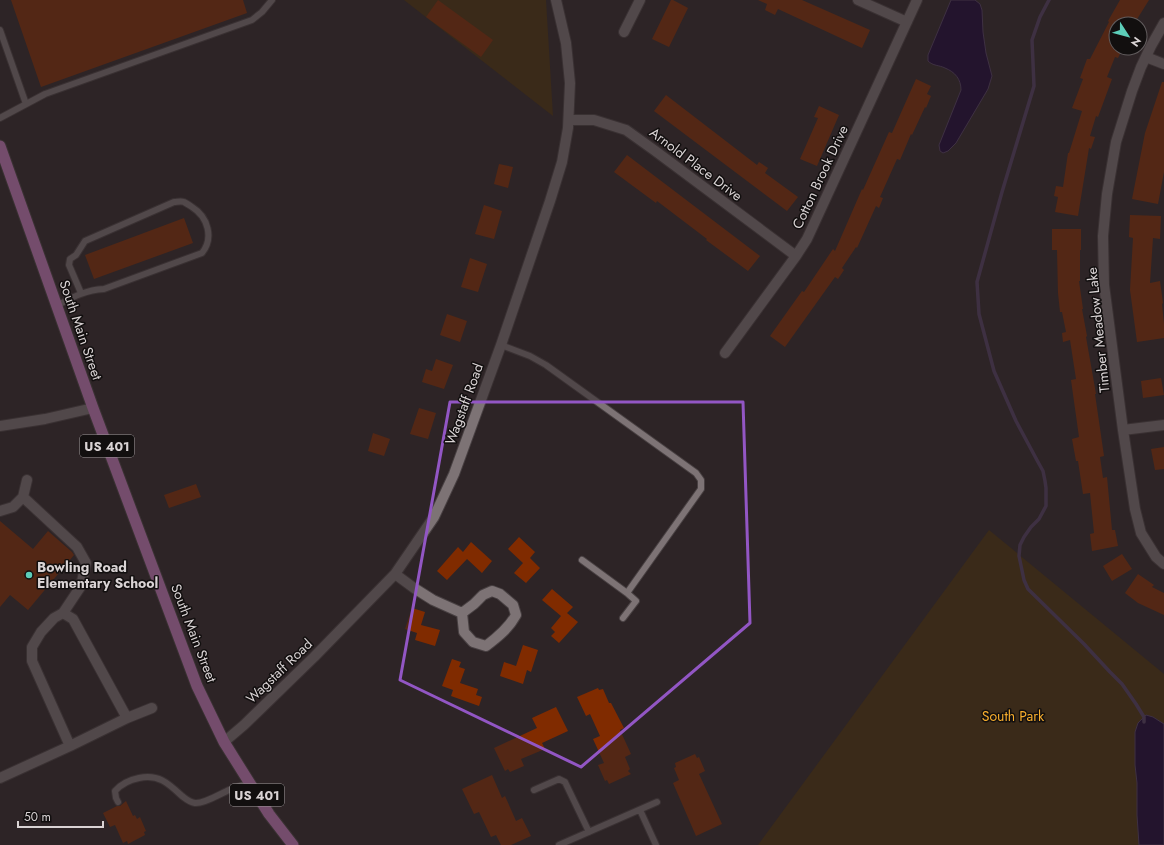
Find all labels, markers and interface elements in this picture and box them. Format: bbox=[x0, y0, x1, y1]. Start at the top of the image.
north arrow bbox=[1108, 16, 1148, 56]
text: N bbox=[1127, 34, 1145, 50]
street label: Cotton Brook Drive bbox=[787, 122, 853, 232]
street label: Arnold Place Drive bbox=[646, 123, 746, 205]
street label: Timber Meadow Lake bbox=[1081, 266, 1115, 394]
street label: South Main Street bbox=[55, 277, 108, 383]
street label: Wagstaff Road bbox=[440, 360, 488, 448]
road number: US 401 bbox=[80, 435, 134, 457]
place label: Bowling Road Elementary School bbox=[37, 557, 158, 593]
marker: Bowling Road Elementary School bbox=[24, 570, 34, 580]
street label: South Main Street bbox=[166, 581, 222, 686]
street label: Wagstaff Road bbox=[241, 634, 317, 708]
park label: South Park bbox=[982, 706, 1045, 726]
road number: US 401 bbox=[230, 784, 284, 806]
scale bar bbox=[18, 803, 103, 829]
text: 50 m bbox=[24, 808, 51, 826]

